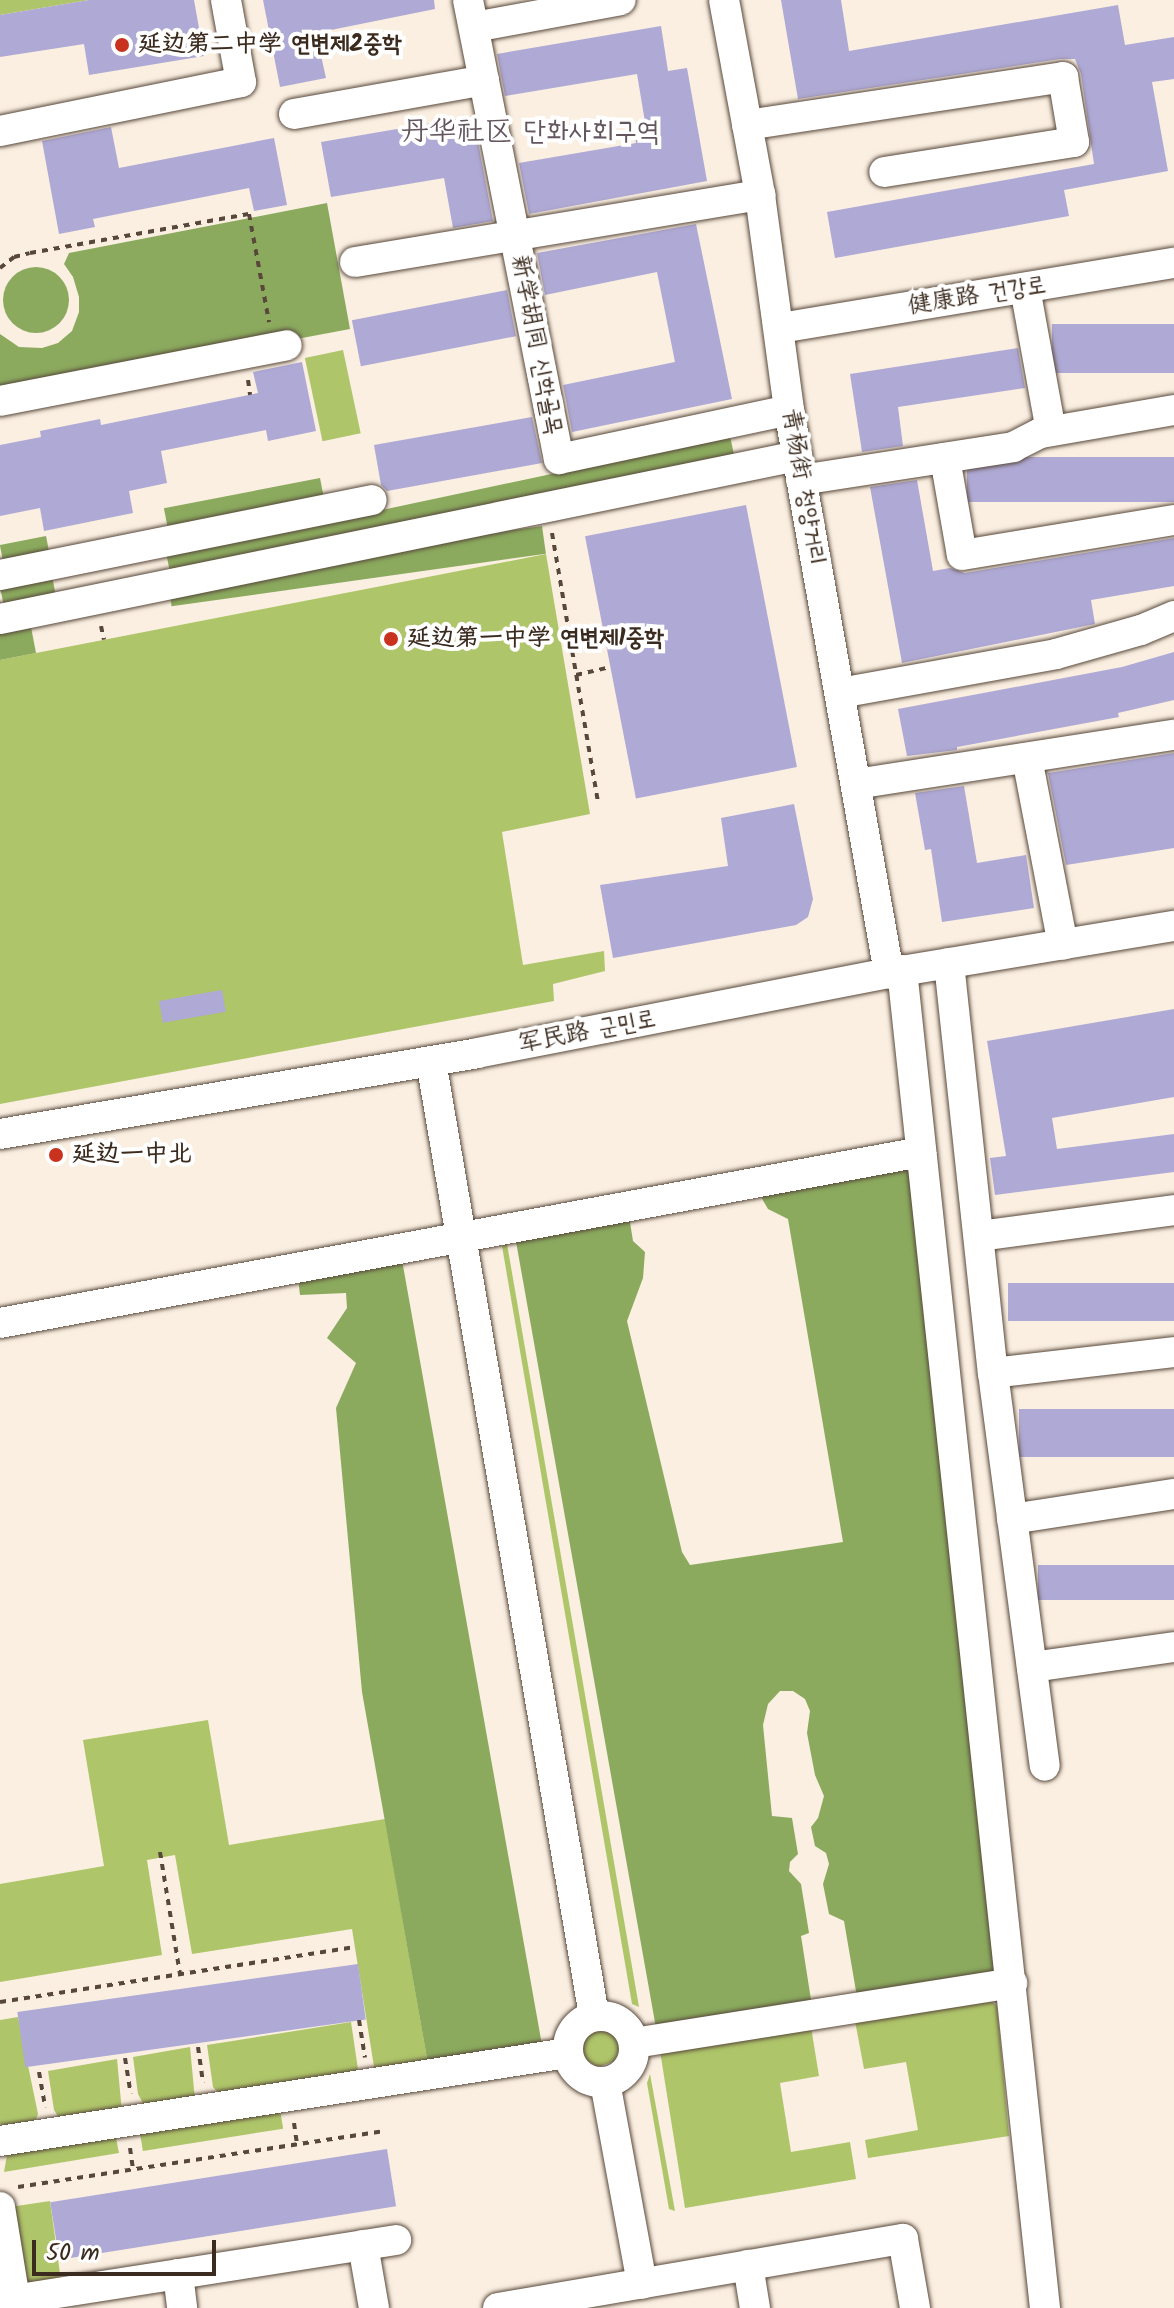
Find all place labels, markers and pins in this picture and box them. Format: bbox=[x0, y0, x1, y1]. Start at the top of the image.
place label: 延边第二中学 연변제2중학 bbox=[138, 31, 402, 59]
marker: 延边第二中学 연변제2중학 bbox=[113, 36, 131, 54]
place label: 延边第一中学 연변제1중학 bbox=[407, 625, 664, 653]
marker: 延边第一中学 연변제1중학 bbox=[382, 630, 400, 648]
place label: 延边一中北 bbox=[72, 1141, 192, 1169]
marker: 延边一中北 bbox=[47, 1146, 65, 1164]

